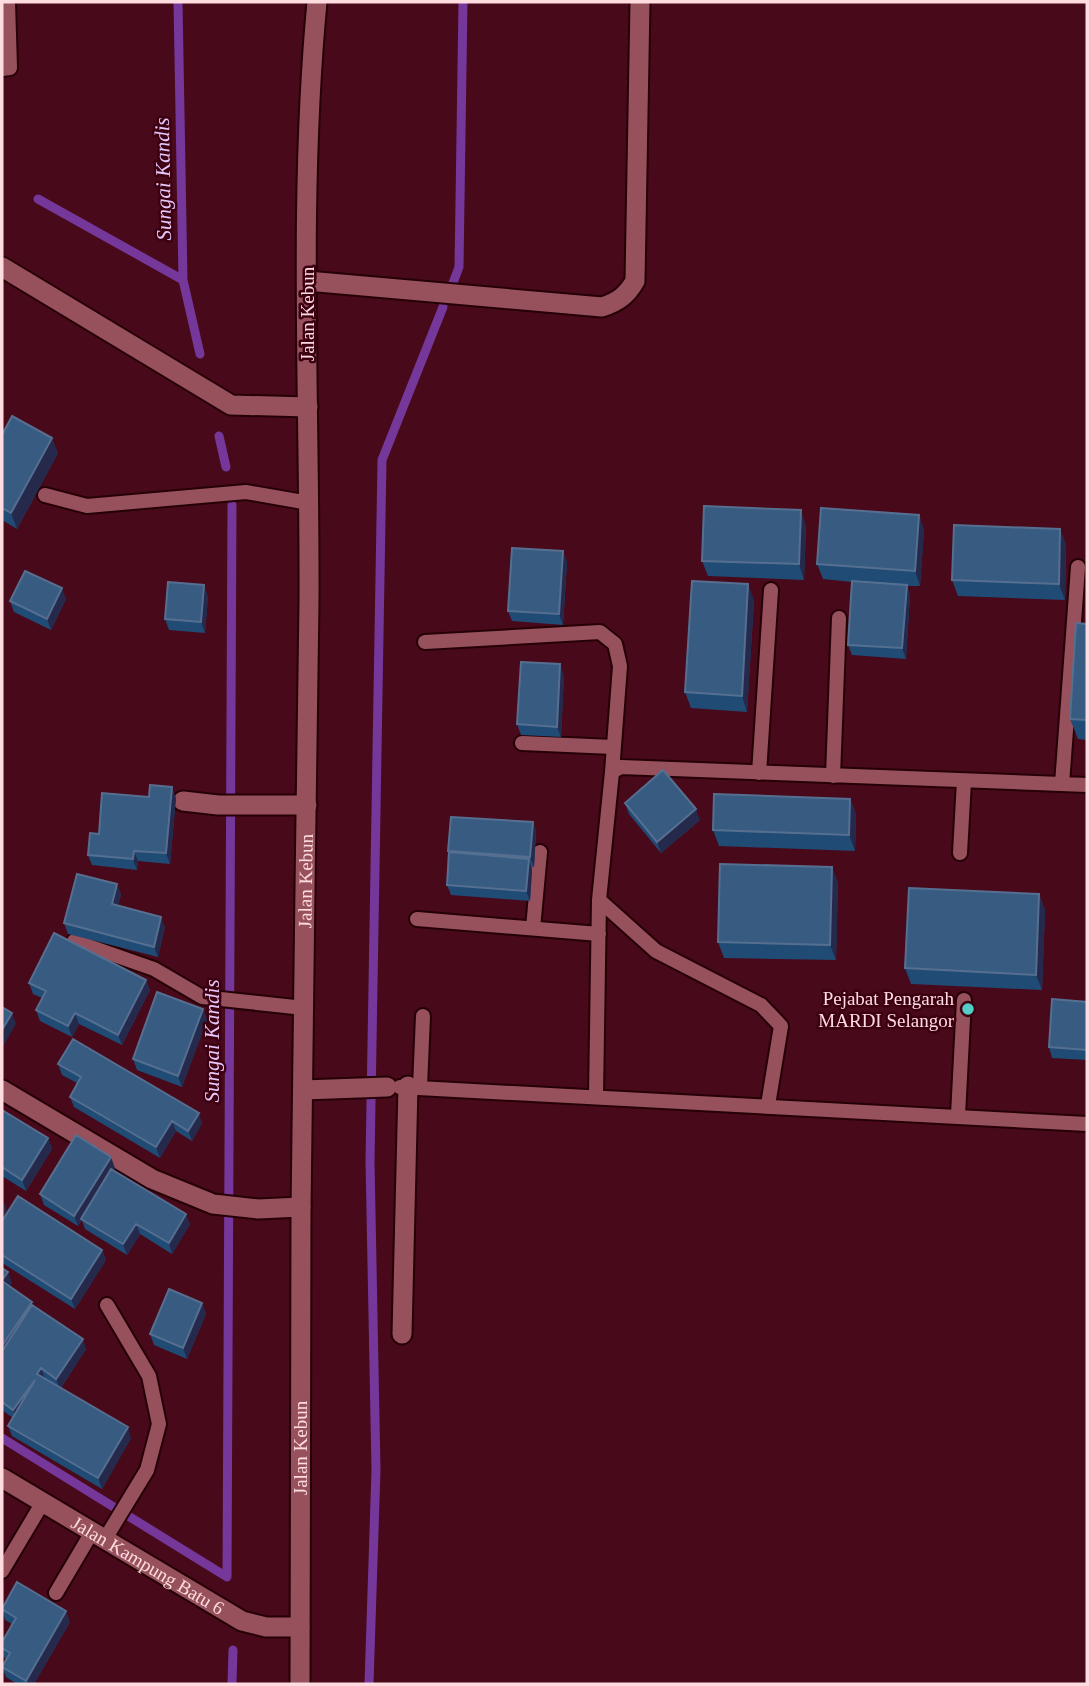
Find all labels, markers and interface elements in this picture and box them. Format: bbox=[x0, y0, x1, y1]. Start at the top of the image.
water label: Sungai Kandis bbox=[150, 117, 176, 241]
street label: Jalan Kebun bbox=[297, 266, 318, 361]
street label: Jalan Kebun bbox=[294, 833, 316, 928]
water label: Sungai Kandis bbox=[200, 979, 224, 1103]
place label: Pejabat Pengarah MARDI Selangor bbox=[818, 988, 955, 1031]
marker: Pejabat Pengarah MARDI Selangor bbox=[960, 1001, 976, 1017]
street label: Jalan Kebun bbox=[290, 1400, 311, 1495]
street label: Jalan Kampung Batu 6 bbox=[68, 1512, 228, 1618]

